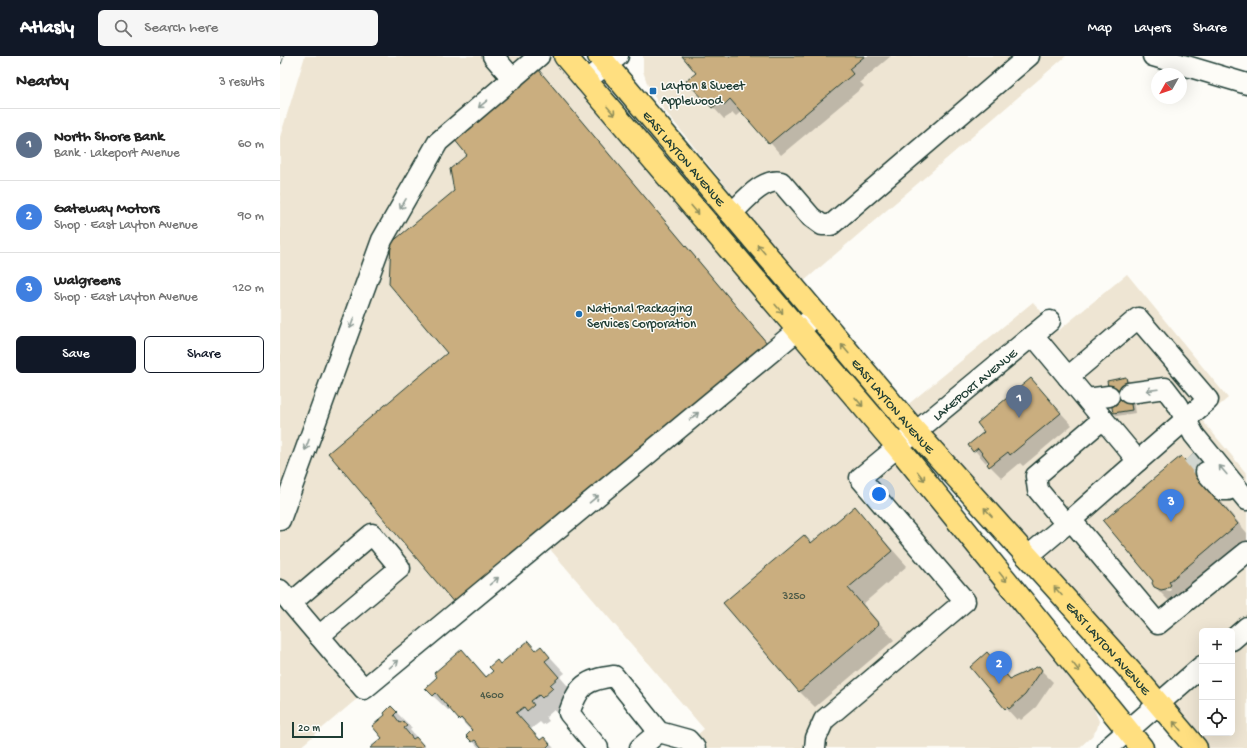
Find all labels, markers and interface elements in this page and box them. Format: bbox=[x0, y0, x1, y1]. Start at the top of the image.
search box bbox=[98, 10, 378, 46]
text: Atlasly bbox=[20, 17, 74, 40]
icon: search bbox=[112, 17, 134, 39]
text: Search here bbox=[144, 19, 218, 37]
text: Map bbox=[1088, 20, 1112, 37]
text: Layers bbox=[1134, 20, 1171, 37]
text: Share bbox=[1193, 20, 1227, 37]
north arrow bbox=[1151, 68, 1187, 104]
text: Nearby bbox=[16, 72, 69, 92]
text: 3 results bbox=[219, 75, 264, 90]
place label: Layton & Sweet Applewood bbox=[661, 79, 746, 109]
marker: Layton & Sweet Applewood bbox=[648, 86, 658, 96]
one-way arrow bbox=[477, 100, 488, 109]
one-way arrow bbox=[606, 106, 615, 116]
street label: EAST LAYTON AVENUE bbox=[638, 109, 728, 211]
text: North Shore Bank bbox=[54, 128, 164, 146]
text: 1 bbox=[26, 137, 32, 152]
text: 60 m bbox=[238, 137, 264, 152]
text: Bank · Lakeport Avenue bbox=[54, 146, 180, 161]
one-way arrow bbox=[398, 198, 406, 210]
text: Gateway Motors bbox=[54, 200, 159, 218]
one-way arrow bbox=[690, 205, 699, 215]
text: 2 bbox=[26, 209, 32, 224]
text: 90 m bbox=[238, 209, 264, 224]
text: Shop · East Layton Avenue bbox=[54, 218, 198, 233]
one-way arrow bbox=[756, 244, 765, 255]
text: Walgreens bbox=[54, 272, 120, 290]
text: 3 bbox=[26, 281, 32, 296]
text: 120 m bbox=[233, 281, 264, 296]
text: Shop · East Layton Avenue bbox=[54, 290, 198, 305]
place label: National Packaging Services Corporation bbox=[587, 302, 697, 332]
one-way arrow bbox=[774, 304, 784, 314]
marker: National Packaging Services Corporation bbox=[574, 309, 584, 319]
one-way arrow bbox=[348, 317, 355, 330]
button: Save bbox=[16, 336, 136, 373]
button: Share bbox=[144, 336, 264, 373]
one-way arrow bbox=[840, 343, 849, 354]
street label: LAKEPORT AVENUE bbox=[931, 346, 1022, 425]
street label: EAST LAYTON AVENUE bbox=[847, 356, 937, 458]
pin: 1 bbox=[1006, 385, 1032, 418]
one-way arrow bbox=[1146, 386, 1159, 394]
one-way arrow bbox=[855, 397, 864, 408]
one-way arrow bbox=[689, 411, 700, 420]
one-way arrow bbox=[303, 439, 311, 451]
one-way arrow bbox=[1218, 464, 1227, 475]
one-way arrow bbox=[917, 471, 926, 482]
your location bbox=[869, 484, 889, 504]
pin: 3 bbox=[1158, 489, 1184, 522]
one-way arrow bbox=[589, 494, 600, 503]
one-way arrow bbox=[983, 507, 992, 518]
one-way arrow bbox=[999, 572, 1008, 583]
one-way arrow bbox=[489, 577, 499, 586]
one-way arrow bbox=[1053, 585, 1062, 596]
house number: 3250 bbox=[781, 591, 806, 603]
street label: EAST LAYTON AVENUE bbox=[1062, 599, 1153, 699]
map controls bbox=[1199, 628, 1235, 736]
button: + bbox=[1199, 628, 1235, 664]
pin: 2 bbox=[986, 651, 1012, 684]
one-way arrow bbox=[388, 660, 399, 669]
one-way arrow bbox=[1071, 661, 1080, 672]
button: − bbox=[1199, 664, 1235, 700]
house number: 4600 bbox=[480, 690, 504, 702]
button: locate bbox=[1199, 700, 1235, 736]
scale bar bbox=[292, 720, 343, 739]
one-way arrow bbox=[1173, 720, 1182, 731]
text: 20 m bbox=[298, 723, 320, 735]

